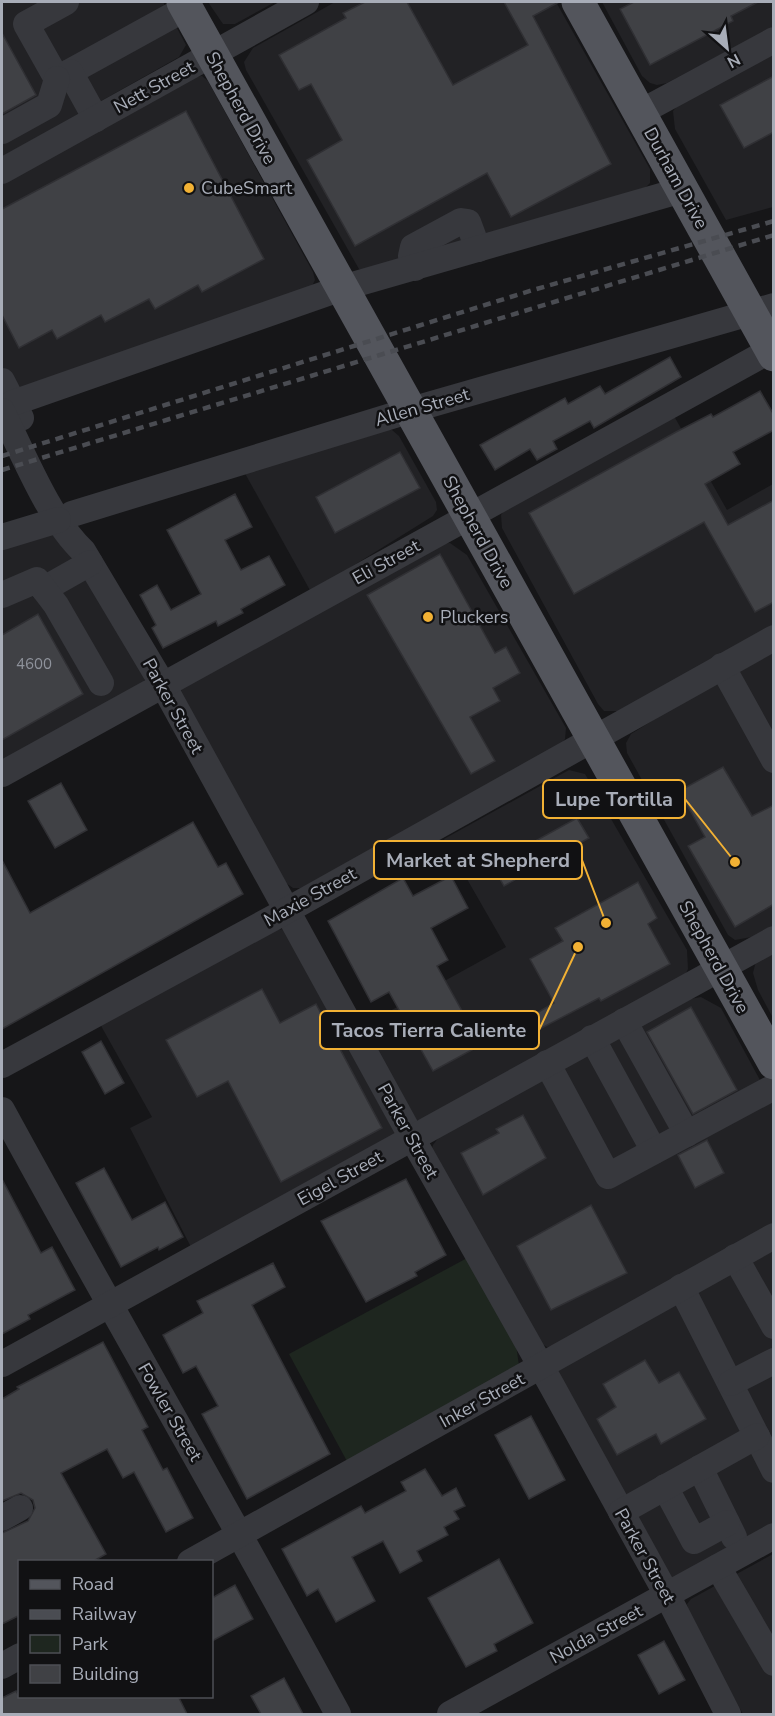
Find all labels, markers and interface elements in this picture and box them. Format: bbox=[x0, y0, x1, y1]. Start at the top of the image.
north arrow bbox=[697, 18, 757, 78]
street label: Shepherd Drive bbox=[200, 47, 282, 169]
text: N bbox=[723, 48, 744, 73]
street label: Nett Street bbox=[109, 55, 199, 119]
street label: Durham Drive bbox=[638, 123, 714, 233]
place label: CubeSmart bbox=[201, 176, 293, 200]
marker: CubeSmart bbox=[182, 181, 196, 195]
street label: Allen Street bbox=[372, 382, 473, 432]
street label: Shepherd Drive bbox=[437, 471, 519, 593]
street label: Eli Street bbox=[348, 533, 425, 590]
place label: Pluckers bbox=[440, 605, 509, 629]
marker: Pluckers bbox=[421, 610, 435, 624]
house number: 4600 bbox=[16, 654, 52, 674]
street label: Parker Street bbox=[137, 654, 209, 759]
callout: Lupe Tortilla bbox=[543, 780, 685, 818]
text: Lupe Tortilla bbox=[555, 786, 673, 813]
callout: Market at Shepherd bbox=[374, 841, 582, 879]
text: Market at Shepherd bbox=[386, 847, 570, 874]
street label: Maxie Street bbox=[260, 861, 361, 932]
street label: Shepherd Drive bbox=[673, 896, 755, 1018]
callout: Tacos Tierra Caliente bbox=[320, 1011, 539, 1049]
text: Tacos Tierra Caliente bbox=[332, 1017, 526, 1044]
street label: Parker Street bbox=[372, 1079, 444, 1184]
street label: Eigel Street bbox=[293, 1144, 387, 1211]
street label: Fowler Street bbox=[132, 1359, 208, 1466]
street label: Inker Street bbox=[435, 1367, 529, 1433]
street label: Parker Street bbox=[609, 1504, 681, 1609]
legend bbox=[18, 1560, 213, 1698]
text: Road bbox=[72, 1572, 114, 1596]
street label: Nolda Street bbox=[545, 1598, 647, 1669]
text: Railway bbox=[72, 1602, 137, 1626]
text: Park bbox=[72, 1632, 109, 1656]
text: Building bbox=[72, 1662, 139, 1686]

